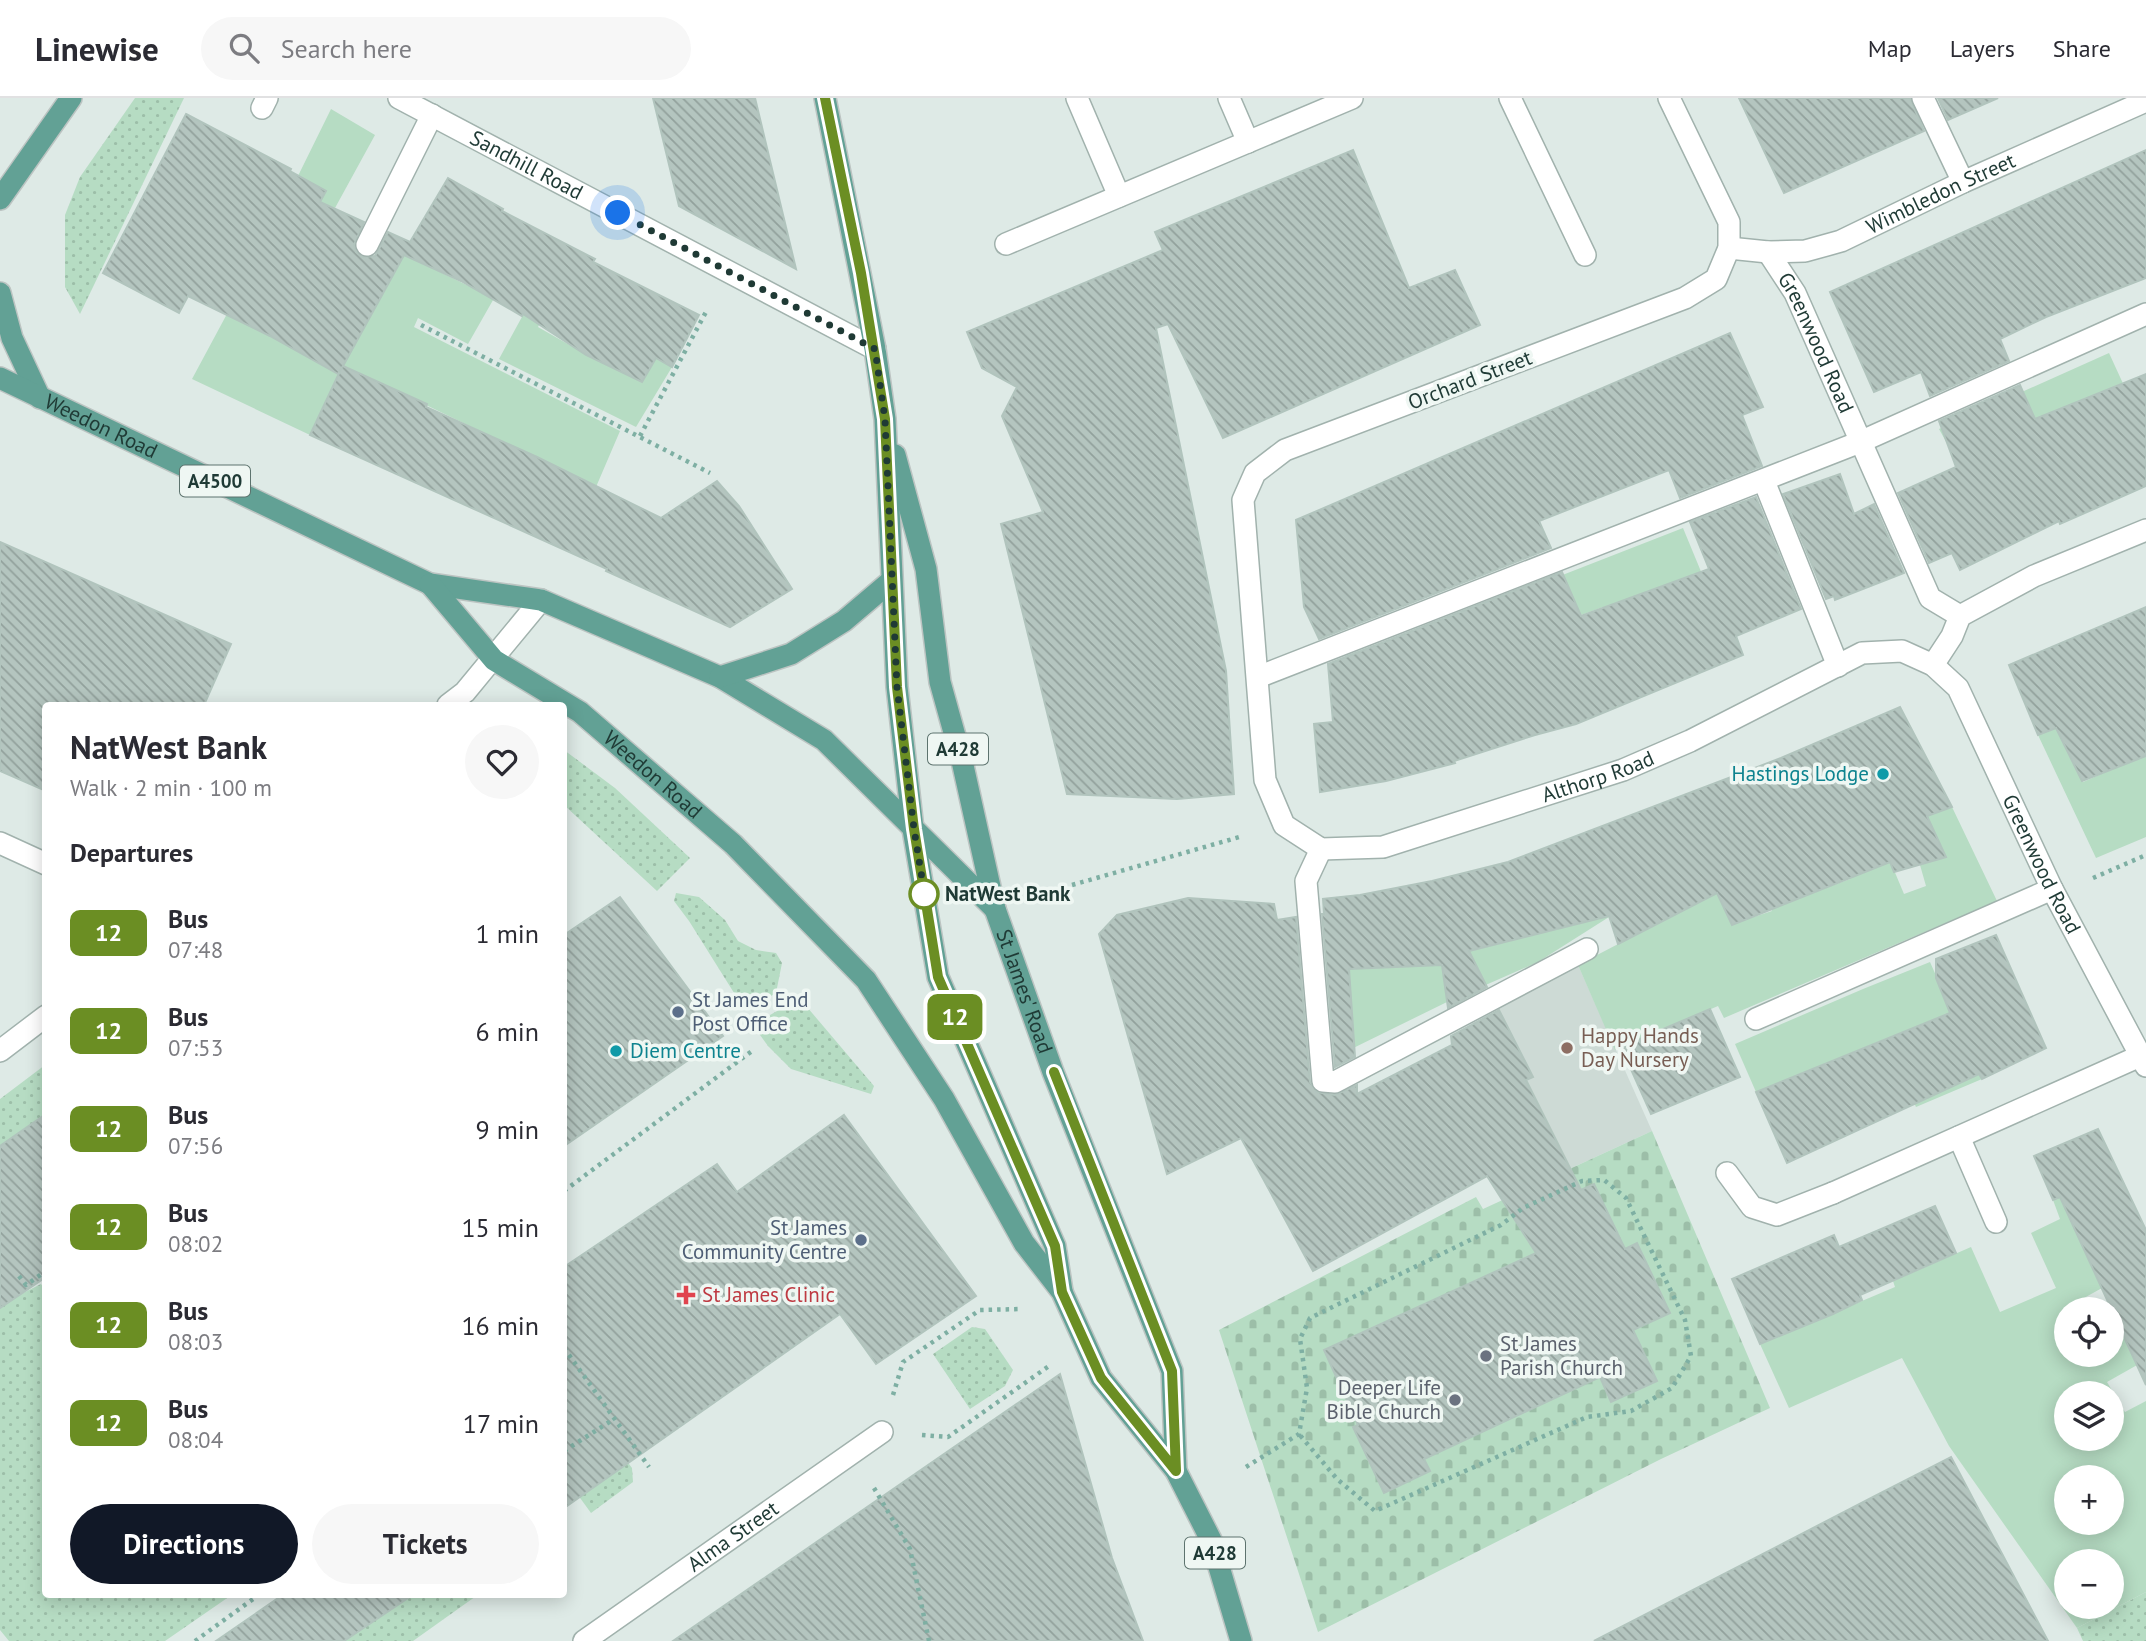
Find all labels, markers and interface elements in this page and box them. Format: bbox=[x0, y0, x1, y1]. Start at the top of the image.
search box bbox=[201, 17, 691, 80]
text: Linewise bbox=[35, 27, 159, 70]
icon: search bbox=[225, 29, 263, 67]
text: Search here bbox=[281, 32, 412, 65]
text: Map bbox=[1868, 33, 1912, 64]
text: Layers bbox=[1950, 33, 2015, 64]
text: Share bbox=[2053, 33, 2111, 64]
street label: Sandhill Road bbox=[466, 124, 588, 206]
street label: Wimbledon Street bbox=[1862, 147, 2019, 240]
your location bbox=[600, 195, 635, 230]
street label: Greenwood Road bbox=[1772, 267, 1860, 417]
street label: Orchard Street bbox=[1404, 344, 1536, 416]
street label: Weedon Road bbox=[40, 387, 162, 464]
road number: A4500 bbox=[180, 466, 250, 496]
street label: Weedon Road bbox=[598, 724, 708, 824]
text: NatWest Bank bbox=[70, 725, 267, 768]
button: heart bbox=[465, 725, 539, 799]
road number: A428 bbox=[928, 734, 988, 764]
street label: Althorp Road bbox=[1538, 744, 1658, 808]
place label: Hastings Lodge bbox=[1732, 760, 1869, 787]
marker: Hastings Lodge bbox=[1875, 766, 1891, 782]
text: Walk · 2 min · 100 m bbox=[70, 773, 272, 802]
street label: Greenwood Road bbox=[1997, 790, 2087, 938]
text: Departures bbox=[70, 836, 193, 869]
marker: NatWest Bank bbox=[909, 879, 939, 909]
place label: NatWest Bank bbox=[945, 880, 1071, 907]
text: Bus bbox=[168, 902, 208, 935]
text: 12 bbox=[95, 917, 122, 948]
text: 1 min bbox=[476, 917, 539, 950]
street label: St James' Road bbox=[990, 925, 1059, 1057]
text: 07:48 bbox=[168, 935, 223, 964]
place label: St James End Post Office bbox=[692, 986, 809, 1037]
line badge: 12 bbox=[923, 994, 986, 1040]
text: Bus bbox=[168, 1000, 208, 1033]
text: 12 bbox=[941, 1001, 969, 1032]
marker: St James End Post Office bbox=[670, 1004, 686, 1020]
text: 12 bbox=[95, 1015, 122, 1046]
text: 6 min bbox=[476, 1015, 539, 1048]
place label: Happy Hands Day Nursery bbox=[1581, 1022, 1699, 1073]
text: 07:53 bbox=[168, 1033, 223, 1062]
place label: Diem Centre bbox=[630, 1037, 741, 1064]
marker: Happy Hands Day Nursery bbox=[1559, 1040, 1575, 1056]
marker: Diem Centre bbox=[608, 1043, 624, 1059]
text: Bus bbox=[168, 1098, 208, 1131]
text: 12 bbox=[95, 1113, 122, 1144]
text: 9 min bbox=[476, 1113, 539, 1146]
text: 07:56 bbox=[168, 1131, 223, 1160]
text: Bus bbox=[168, 1196, 208, 1229]
text: 12 bbox=[95, 1211, 122, 1242]
text: 15 min bbox=[461, 1211, 539, 1244]
place label: St James Community Centre bbox=[682, 1214, 847, 1265]
text: 08:02 bbox=[168, 1229, 223, 1258]
marker: St James Community Centre bbox=[853, 1232, 869, 1248]
place label: St James Clinic bbox=[702, 1281, 835, 1308]
marker: St James Clinic bbox=[676, 1285, 696, 1305]
text: Bus bbox=[168, 1294, 208, 1327]
map controls bbox=[2054, 1297, 2124, 1619]
button: locate bbox=[2054, 1297, 2124, 1367]
text: 12 bbox=[95, 1309, 122, 1340]
text: 16 min bbox=[461, 1309, 539, 1342]
text: 08:03 bbox=[168, 1327, 223, 1356]
place label: St James Parish Church bbox=[1500, 1330, 1623, 1381]
marker: St James Parish Church bbox=[1478, 1348, 1494, 1364]
place label: Deeper Life Bible Church bbox=[1326, 1374, 1441, 1425]
button: layers bbox=[2054, 1381, 2124, 1451]
text: Bus bbox=[168, 1392, 208, 1425]
marker: Deeper Life Bible Church bbox=[1447, 1392, 1463, 1408]
text: 12 bbox=[95, 1407, 122, 1438]
text: 17 min bbox=[463, 1407, 539, 1440]
text: 08:04 bbox=[168, 1425, 223, 1454]
button: + bbox=[2054, 1465, 2124, 1535]
street label: Alma Street bbox=[682, 1495, 784, 1577]
button: Directions bbox=[70, 1504, 298, 1584]
button: Tickets bbox=[312, 1504, 539, 1584]
road number: A428 bbox=[1185, 1538, 1245, 1568]
button: − bbox=[2054, 1549, 2124, 1619]

